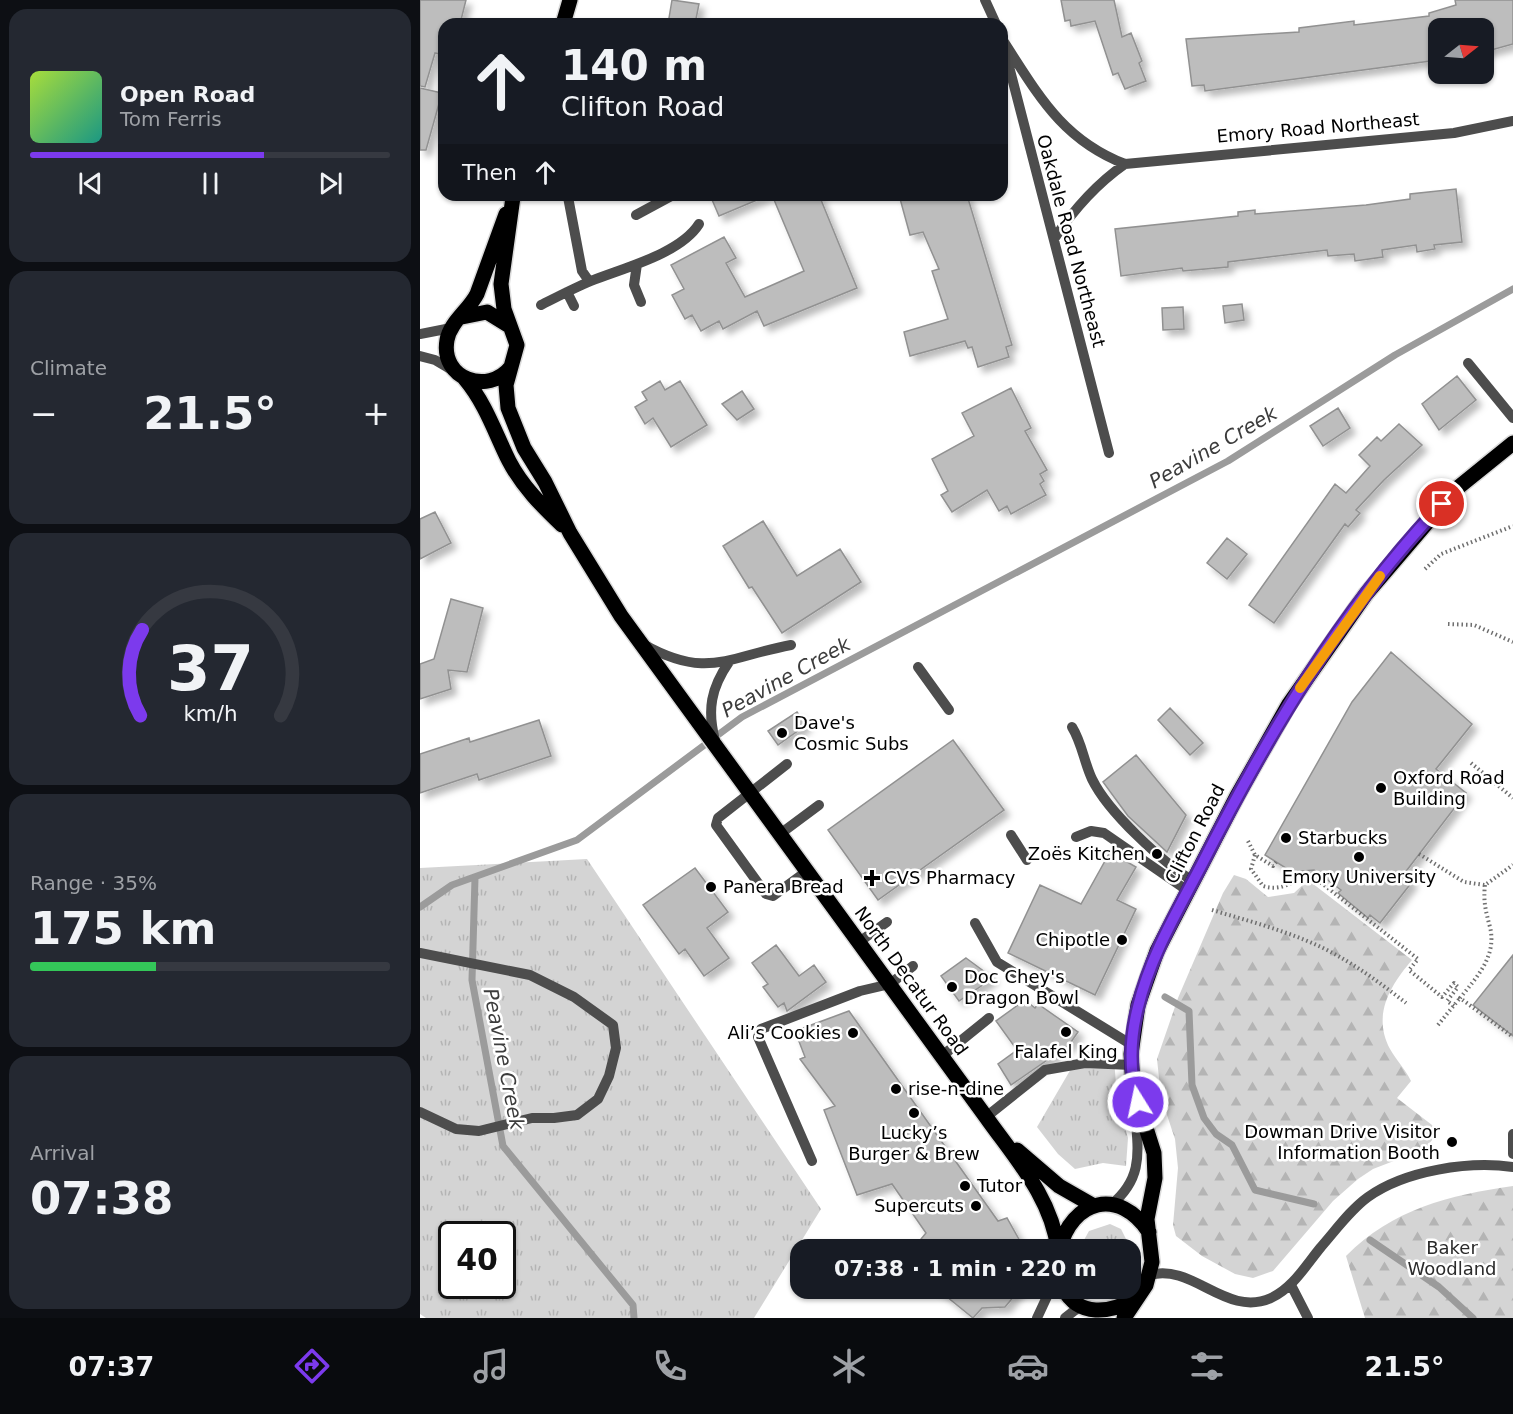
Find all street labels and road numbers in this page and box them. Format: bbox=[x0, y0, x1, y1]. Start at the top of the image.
street label: Emory Road Northeast bbox=[1216, 108, 1420, 147]
street label: Oakdale Road Northeast bbox=[1033, 132, 1110, 350]
street label: Clifton Road bbox=[1160, 780, 1229, 887]
street label: North Decatur Road bbox=[850, 902, 972, 1059]

